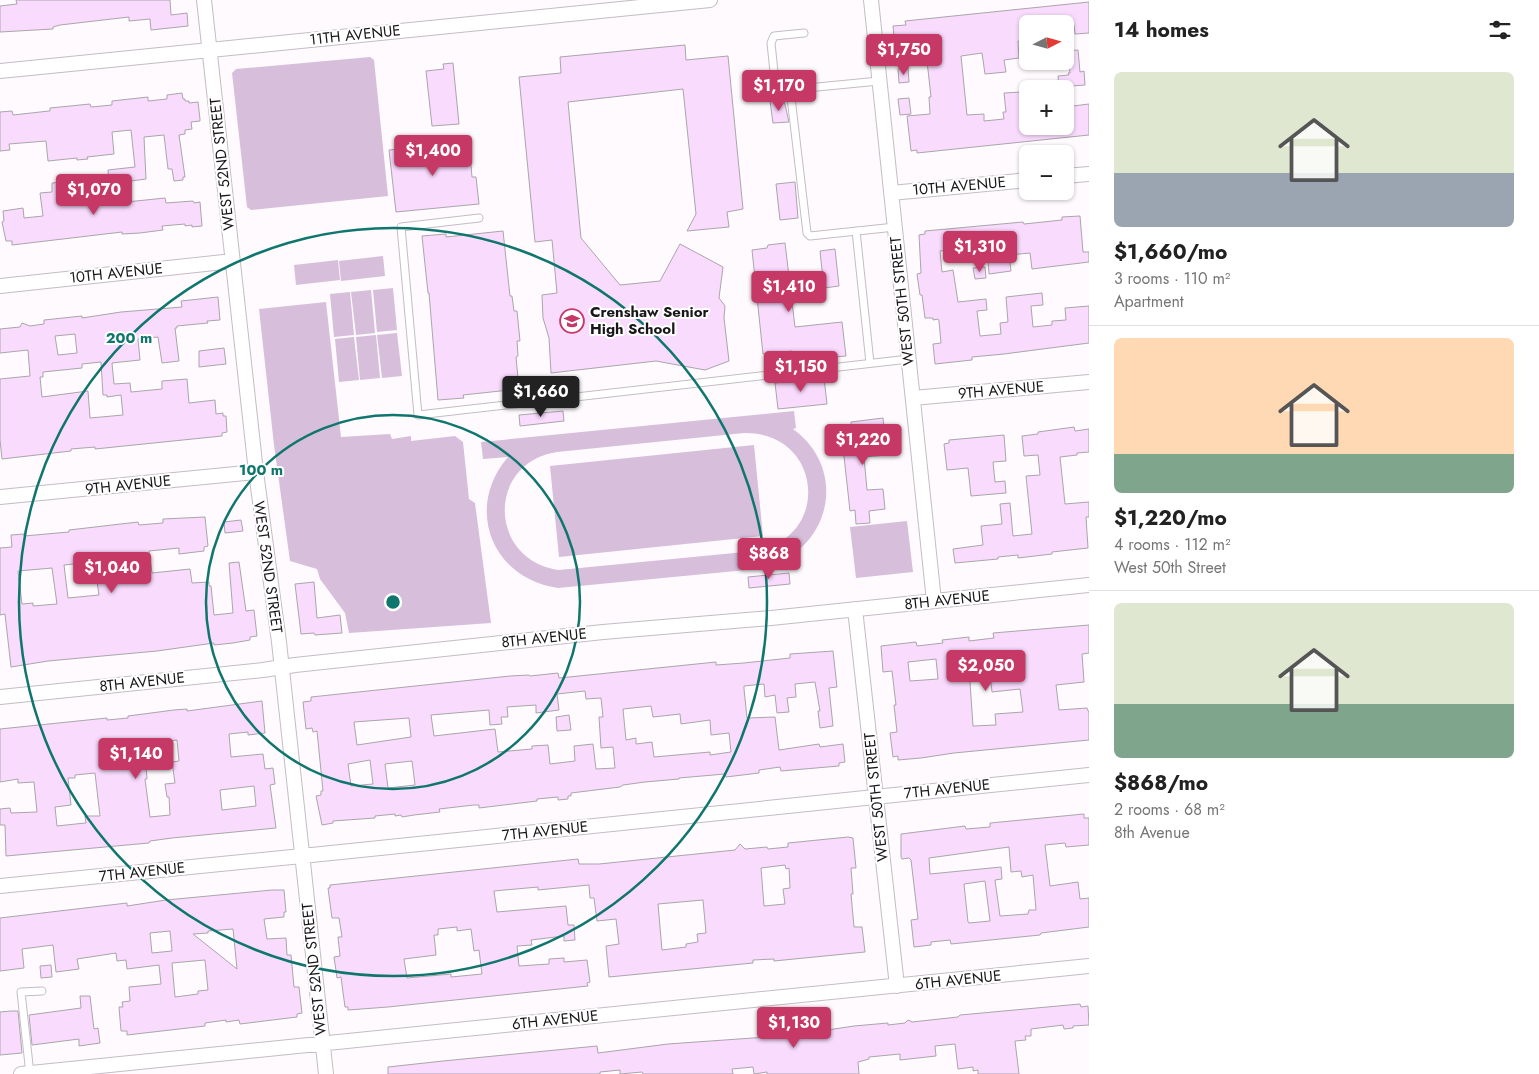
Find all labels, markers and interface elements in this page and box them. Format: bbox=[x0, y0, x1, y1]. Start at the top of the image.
north arrow bbox=[1019, 15, 1074, 70]
map controls bbox=[1019, 15, 1074, 200]
text: 14 homes bbox=[1114, 15, 1209, 45]
icon: filters bbox=[1486, 16, 1514, 44]
street label: 11TH AVENUE bbox=[308, 19, 402, 51]
pin: $1,750 bbox=[863, 34, 945, 76]
text: $1,750 bbox=[877, 38, 931, 61]
pin: $1,170 bbox=[738, 70, 820, 112]
text: $1,170 bbox=[753, 74, 805, 97]
button: + bbox=[1019, 80, 1074, 135]
street label: WEST 52ND STREET bbox=[204, 97, 240, 231]
icon: home bbox=[1269, 105, 1359, 195]
pin: $1,400 bbox=[392, 134, 474, 177]
text: $1,400 bbox=[405, 139, 461, 162]
button: − bbox=[1019, 145, 1074, 200]
street label: 10TH AVENUE bbox=[911, 171, 1007, 201]
pin: $1,070 bbox=[53, 174, 135, 216]
text: $1,070 bbox=[67, 178, 121, 201]
pin: $1,310 bbox=[939, 230, 1021, 273]
street label: WEST 50TH STREET bbox=[884, 235, 920, 367]
text: $1,310 bbox=[954, 235, 1006, 258]
text: $1,660/mo bbox=[1114, 237, 1227, 267]
street label: 10TH AVENUE bbox=[68, 257, 164, 289]
text: 3 rooms · 110 m² bbox=[1114, 267, 1230, 290]
pin: $1,410 bbox=[748, 270, 830, 313]
text: $1,410 bbox=[762, 275, 816, 298]
text: Apartment bbox=[1114, 290, 1184, 313]
place label: Crenshaw Senior High School bbox=[590, 301, 710, 340]
school or university icon: Crenshaw Senior High School bbox=[559, 308, 585, 334]
text: 200 m bbox=[106, 327, 152, 349]
pin: $1,150 bbox=[760, 350, 842, 393]
text: $1,150 bbox=[775, 355, 827, 378]
icon: home bbox=[1269, 370, 1359, 460]
street label: 9TH AVENUE bbox=[957, 375, 1045, 405]
pin: $1,660 bbox=[500, 376, 582, 418]
text: $1,660 bbox=[513, 380, 569, 403]
pin: $1,220 bbox=[822, 424, 904, 466]
text: $1,220 bbox=[836, 428, 890, 451]
text: 100 m bbox=[239, 459, 283, 481]
street label: 9TH AVENUE bbox=[84, 470, 172, 500]
street label: WEST 52ND STREET bbox=[248, 500, 288, 634]
text: $1,220/mo bbox=[1114, 503, 1227, 533]
text: 4 rooms · 112 m² bbox=[1114, 533, 1231, 556]
pin: $868 bbox=[739, 538, 799, 580]
text: $868 bbox=[749, 542, 789, 565]
pin: $1,040 bbox=[71, 552, 153, 594]
text: $1,040 bbox=[84, 556, 140, 579]
text: West 50th Street bbox=[1114, 556, 1226, 579]
street label: 8TH AVENUE bbox=[903, 585, 991, 615]
centre of rings bbox=[384, 593, 402, 611]
street label: 8TH AVENUE bbox=[500, 623, 588, 653]
icon: home bbox=[1269, 635, 1359, 725]
pin: $2,050 bbox=[945, 650, 1027, 692]
text: $2,050 bbox=[957, 654, 1015, 677]
street label: 8TH AVENUE bbox=[98, 667, 186, 697]
street label: WEST 50TH STREET bbox=[858, 731, 894, 863]
pin: $1,140 bbox=[95, 738, 177, 780]
text: $1,140 bbox=[109, 742, 163, 765]
text: $868/mo bbox=[1114, 768, 1208, 798]
street label: 7TH AVENUE bbox=[903, 774, 991, 804]
text: 2 rooms · 68 m² bbox=[1114, 798, 1225, 821]
street label: 7TH AVENUE bbox=[501, 816, 589, 846]
text: 8th Avenue bbox=[1114, 821, 1190, 844]
street label: 7TH AVENUE bbox=[98, 857, 186, 887]
street label: WEST 52ND STREET bbox=[296, 902, 332, 1036]
street label: 6TH AVENUE bbox=[914, 965, 1002, 995]
street label: 6TH AVENUE bbox=[511, 1005, 599, 1035]
pin: $1,130 bbox=[753, 1006, 835, 1049]
text: $1,130 bbox=[768, 1011, 820, 1034]

